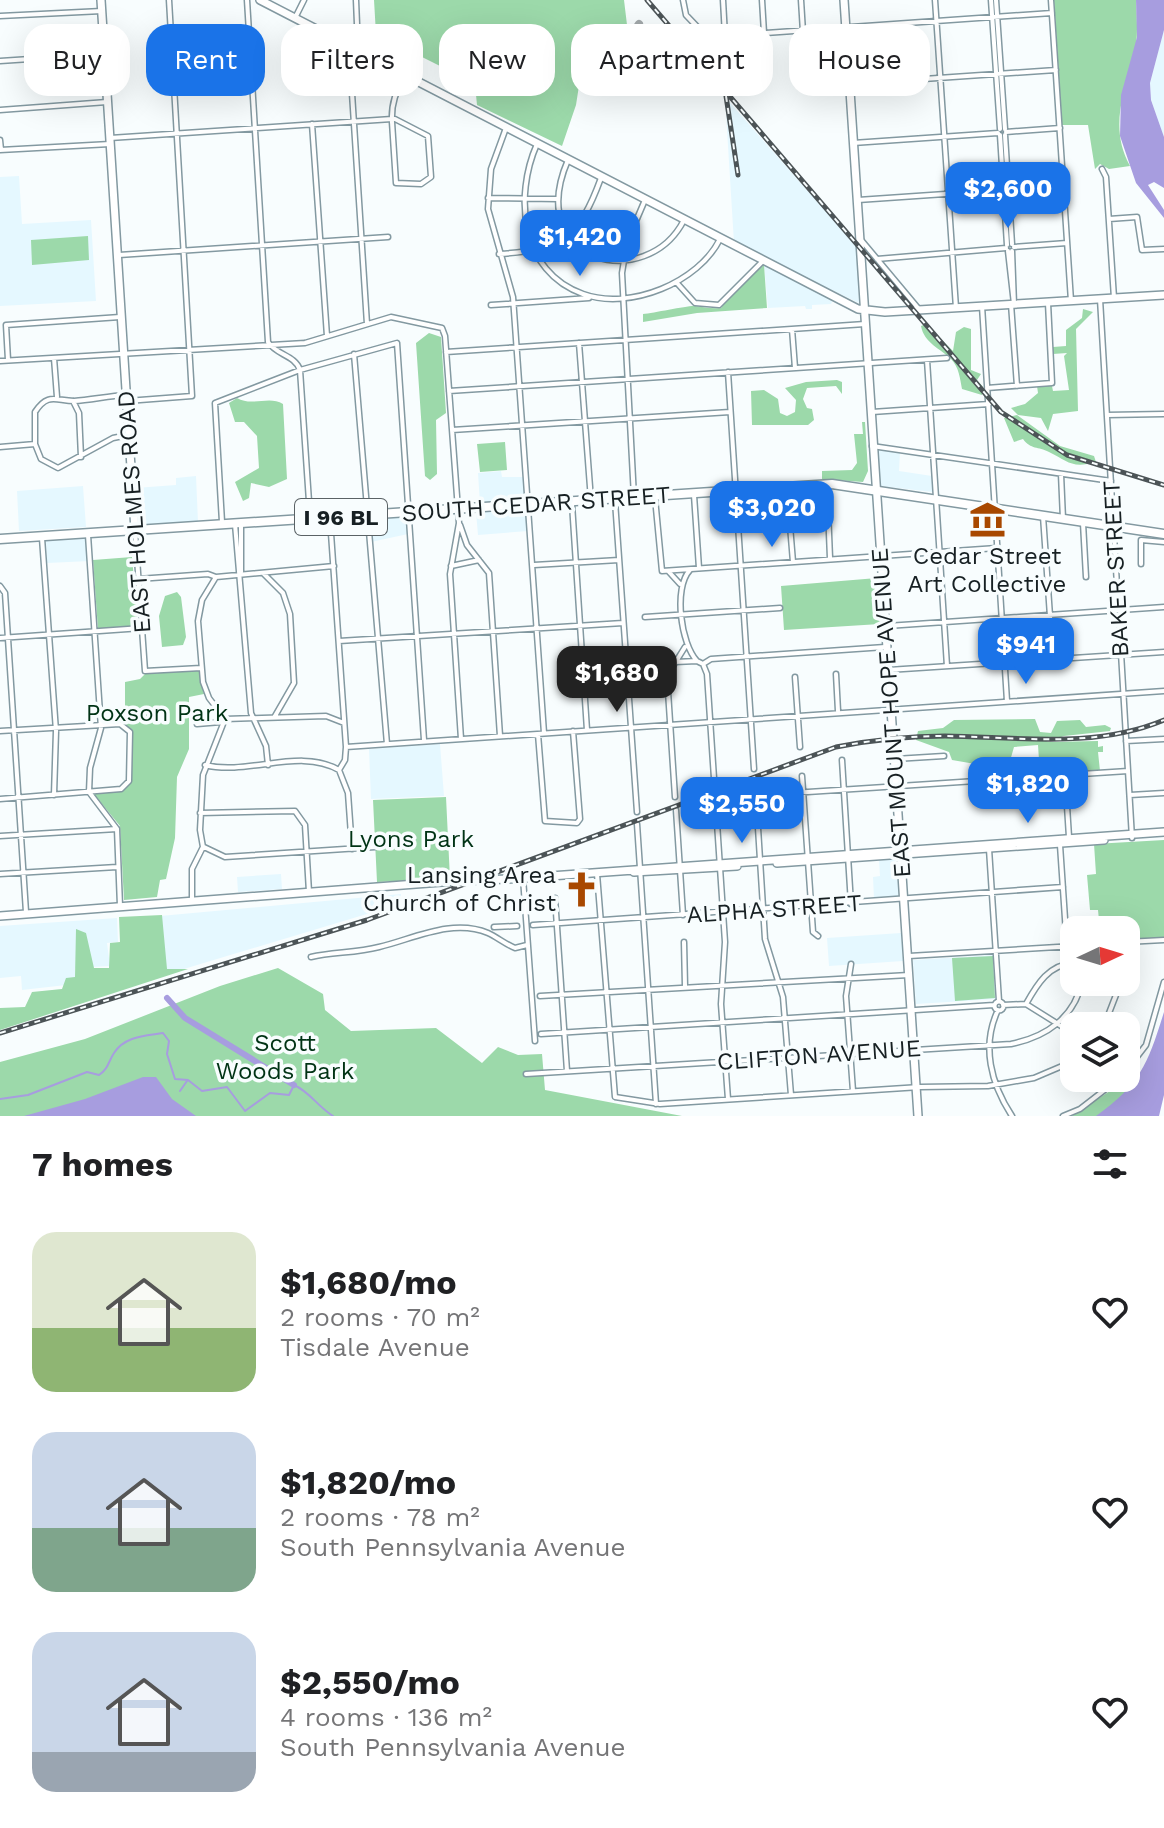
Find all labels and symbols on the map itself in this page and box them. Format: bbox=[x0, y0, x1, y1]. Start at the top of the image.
pin: $2,600 bbox=[943, 162, 1073, 230]
pin: $1,420 bbox=[515, 210, 645, 278]
street label: EAST HOLMES ROAD bbox=[112, 390, 156, 634]
street label: BAKER STREET bbox=[1097, 480, 1135, 658]
street label: SOUTH CEDAR STREET bbox=[401, 481, 671, 527]
pin: $3,020 bbox=[707, 481, 837, 549]
road number: I 96 BL bbox=[295, 499, 387, 535]
museum icon: Cedar Street Art Collective bbox=[968, 500, 1006, 538]
place label: Cedar Street Art Collective bbox=[908, 542, 1066, 598]
street label: EAST MOUNT HOPE AVENUE bbox=[866, 547, 916, 879]
pin: $941 bbox=[979, 618, 1073, 686]
pin: $1,680 bbox=[552, 646, 682, 714]
park label: Poxson Park bbox=[86, 699, 229, 727]
pin: $1,820 bbox=[963, 757, 1093, 825]
pin: $2,550 bbox=[677, 777, 807, 845]
park label: Lyons Park bbox=[348, 825, 475, 853]
place label: Lansing Area Church of Christ bbox=[363, 861, 556, 917]
church icon: Lansing Area Church of Christ bbox=[563, 870, 601, 908]
street label: ALPHA STREET bbox=[685, 889, 863, 929]
north arrow bbox=[1060, 916, 1140, 996]
park label: Scott Woods Park bbox=[216, 1029, 355, 1085]
street label: CLIFTON AVENUE bbox=[716, 1034, 922, 1076]

